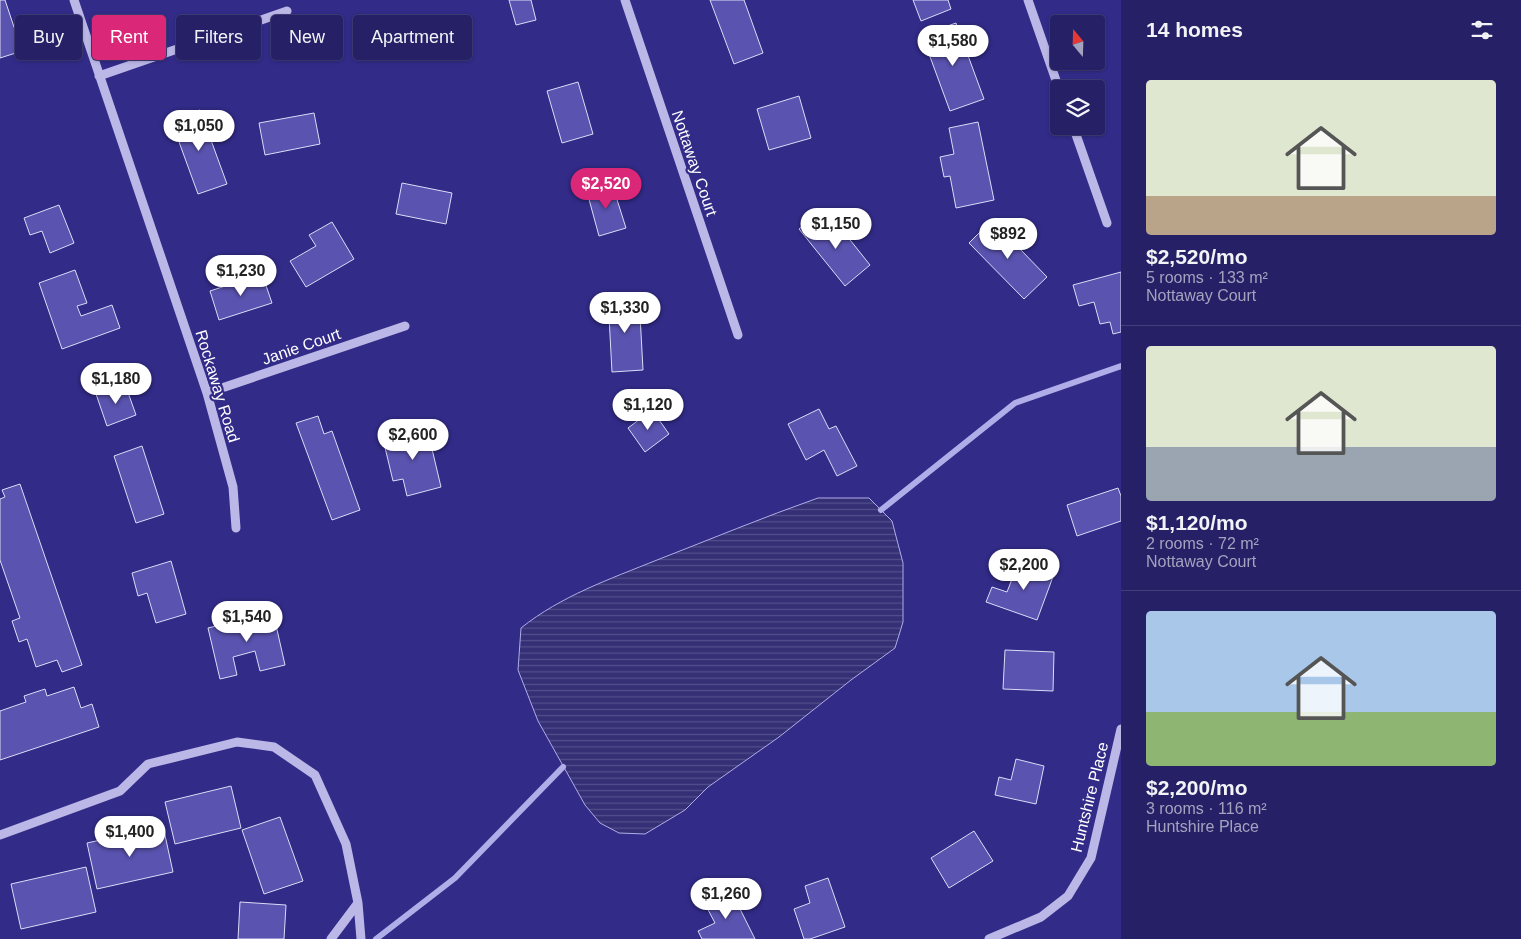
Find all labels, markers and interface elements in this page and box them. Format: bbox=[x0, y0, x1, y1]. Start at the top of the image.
chip: Buy bbox=[15, 15, 82, 60]
chip: Rent bbox=[92, 15, 166, 60]
chip: Filters bbox=[176, 15, 261, 60]
chip: New bbox=[271, 15, 343, 60]
chip: Apartment bbox=[353, 15, 472, 60]
north arrow bbox=[1050, 15, 1105, 70]
map controls bbox=[1050, 15, 1105, 135]
icon: filters bbox=[1468, 16, 1496, 44]
text: 14 homes bbox=[1146, 18, 1243, 41]
pin: $1,580 bbox=[912, 24, 994, 67]
text: $1,580 bbox=[929, 32, 977, 49]
button: layers bbox=[1050, 80, 1105, 135]
street label: Nottaway Court bbox=[669, 108, 721, 219]
pin: $1,050 bbox=[158, 110, 240, 152]
icon: home bbox=[1276, 113, 1366, 203]
text: $1,050 bbox=[175, 117, 223, 134]
pin: $2,520 bbox=[565, 168, 647, 210]
text: $2,520 bbox=[582, 175, 630, 192]
pin: $1,150 bbox=[795, 208, 877, 250]
text: $1,150 bbox=[812, 215, 860, 232]
pin: $892 bbox=[978, 218, 1038, 260]
text: $892 bbox=[990, 225, 1026, 242]
text: $2,520/mo bbox=[1146, 245, 1248, 268]
pin: $1,230 bbox=[200, 254, 282, 297]
text: $1,230 bbox=[217, 262, 265, 279]
text: 5 rooms · 133 m² bbox=[1146, 269, 1268, 286]
text: Nottaway Court bbox=[1146, 287, 1256, 304]
pin: $1,330 bbox=[584, 292, 666, 334]
text: $1,330 bbox=[601, 299, 649, 316]
street label: Janie Court bbox=[260, 325, 343, 368]
street label: Rockaway Road bbox=[192, 328, 243, 444]
pin: $1,180 bbox=[75, 362, 157, 405]
text: $1,180 bbox=[92, 370, 140, 387]
icon: home bbox=[1276, 378, 1366, 468]
pin: $1,120 bbox=[607, 388, 689, 431]
text: $1,120 bbox=[624, 396, 672, 413]
pin: $2,600 bbox=[372, 418, 454, 461]
text: $2,600 bbox=[389, 426, 437, 443]
text: $1,120/mo bbox=[1146, 511, 1248, 534]
text: 2 rooms · 72 m² bbox=[1146, 535, 1259, 552]
pin: $2,200 bbox=[983, 548, 1065, 591]
text: Nottaway Court bbox=[1146, 553, 1256, 570]
text: $2,200 bbox=[1000, 556, 1048, 573]
pin: $1,540 bbox=[206, 600, 288, 643]
text: $1,540 bbox=[223, 608, 271, 625]
icon: home bbox=[1276, 643, 1366, 733]
street label: Huntshire Place bbox=[1068, 740, 1111, 854]
text: $2,200/mo bbox=[1146, 776, 1248, 799]
text: 3 rooms · 116 m² bbox=[1146, 800, 1267, 817]
pin: $1,400 bbox=[89, 816, 171, 858]
text: Huntshire Place bbox=[1146, 818, 1259, 835]
text: $1,400 bbox=[106, 823, 154, 840]
pin: $1,260 bbox=[685, 878, 767, 920]
text: $1,260 bbox=[702, 885, 750, 902]

